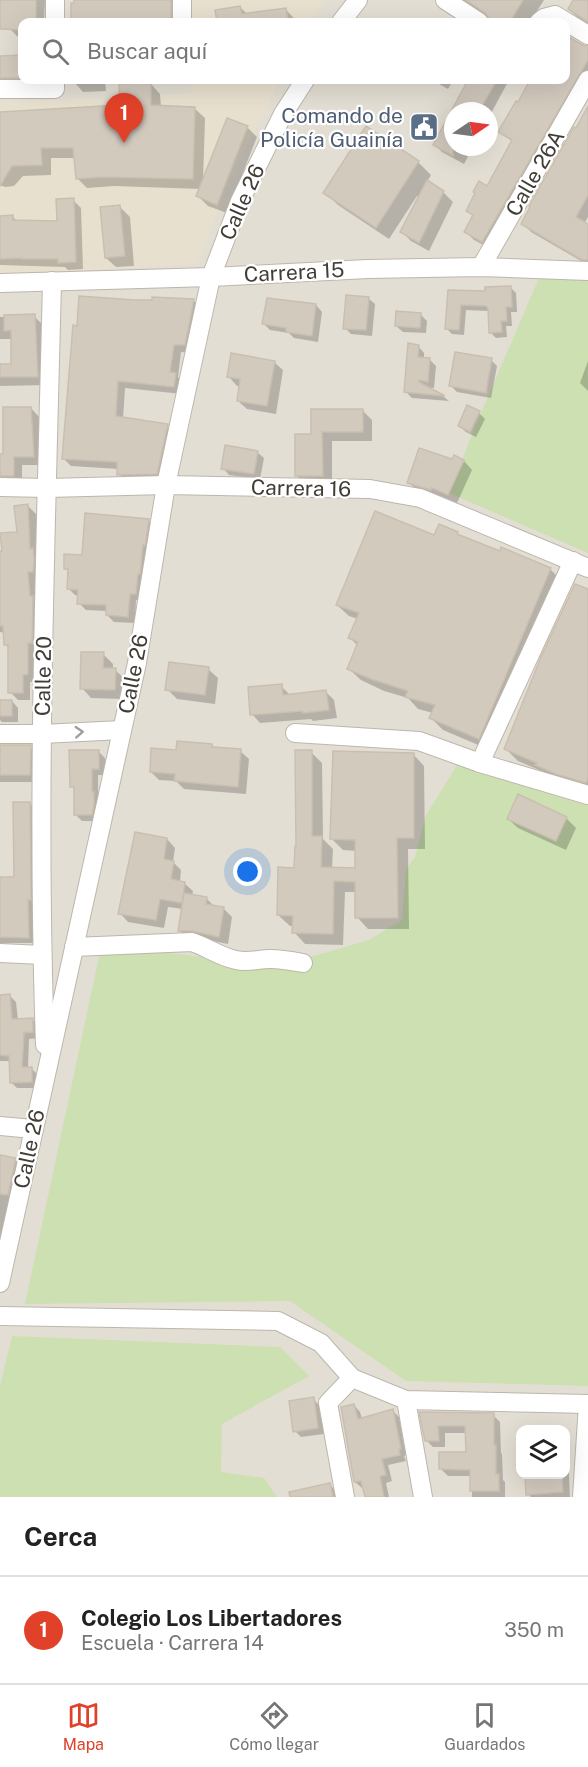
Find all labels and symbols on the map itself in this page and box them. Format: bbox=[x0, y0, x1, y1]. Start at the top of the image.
pin: 1 bbox=[104, 94, 144, 143]
north arrow bbox=[444, 102, 498, 156]
place label: Comando de Policía Guainía bbox=[260, 103, 403, 152]
public building icon: Comando de Policía Guainía bbox=[408, 111, 440, 143]
street label: Calle 26A bbox=[500, 125, 570, 220]
street label: Calle 26 bbox=[214, 160, 270, 244]
street label: Carrera 15 bbox=[243, 257, 345, 287]
street label: Carrera 16 bbox=[251, 475, 351, 501]
street label: Calle 26 bbox=[113, 632, 153, 716]
street label: Calle 20 bbox=[30, 636, 56, 716]
one-way arrow bbox=[75, 726, 84, 739]
your location bbox=[233, 857, 262, 886]
street label: Calle 26 bbox=[8, 1107, 50, 1191]

